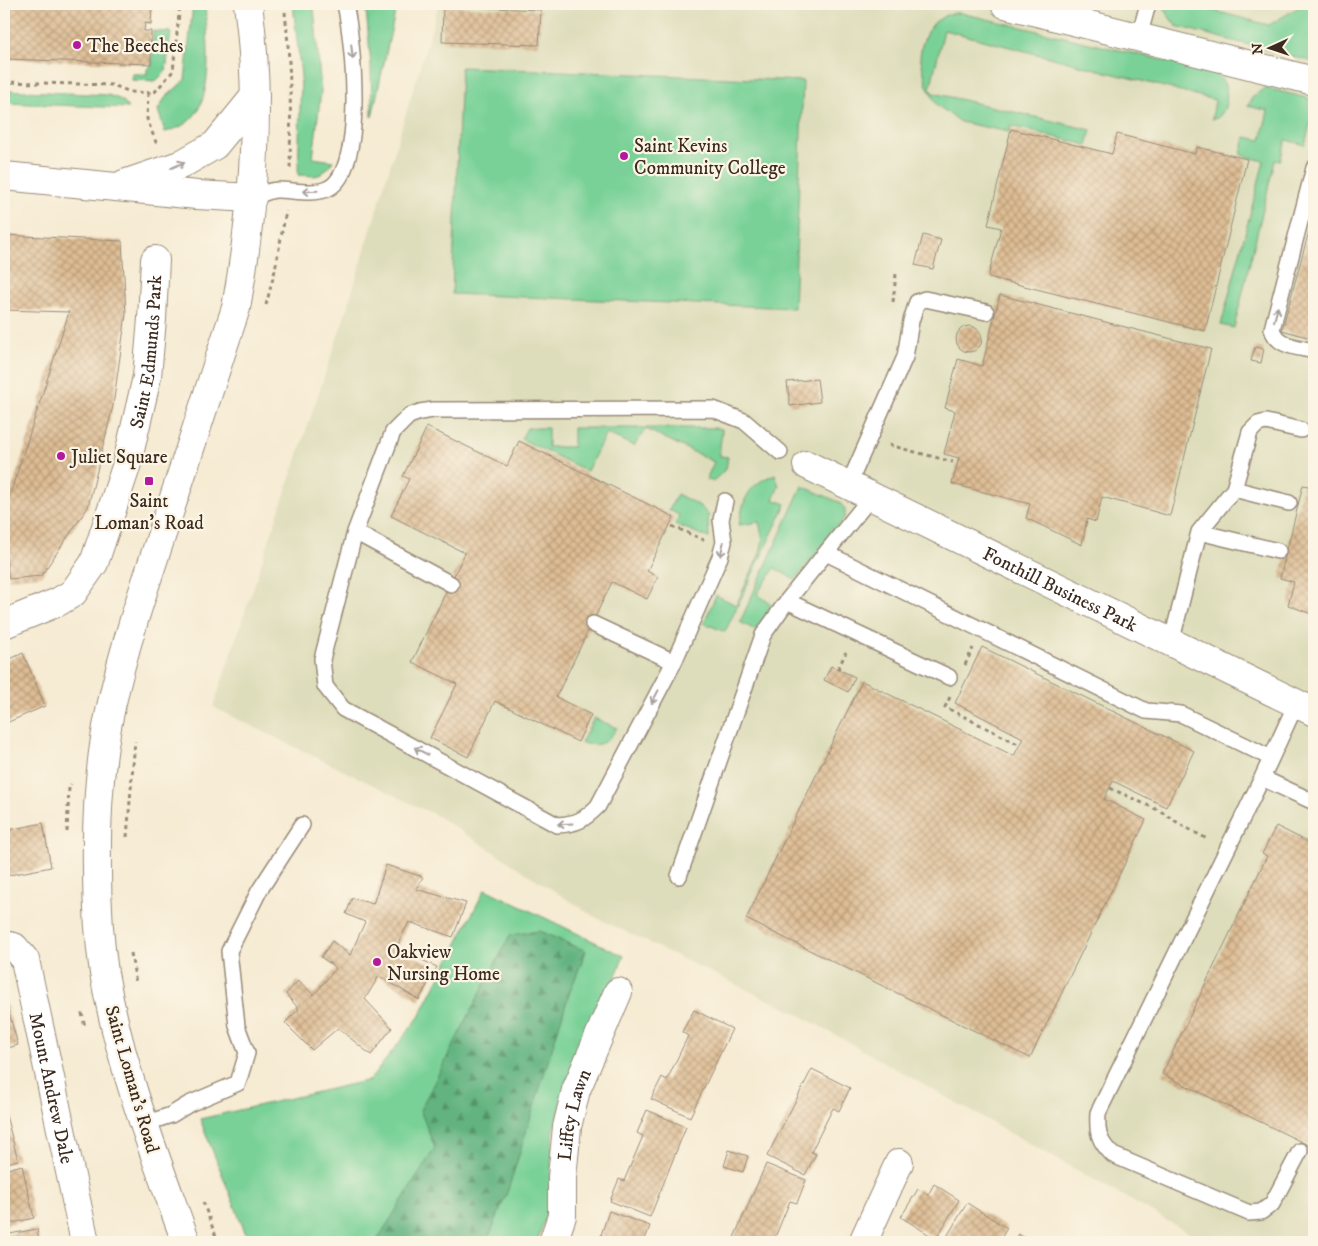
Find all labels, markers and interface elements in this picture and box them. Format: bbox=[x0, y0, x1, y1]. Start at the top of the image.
north arrow bbox=[1246, 22, 1296, 72]
place label: The Beeches bbox=[87, 35, 183, 58]
marker: The Beeches bbox=[71, 39, 83, 51]
text: N bbox=[1249, 42, 1267, 55]
one-way arrow bbox=[347, 44, 357, 60]
place label: Saint Kevins Community College bbox=[634, 135, 786, 180]
marker: Saint Kevins Community College bbox=[618, 150, 630, 162]
one-way arrow bbox=[170, 159, 185, 169]
one-way arrow bbox=[302, 186, 318, 196]
street label: Saint Edmunds Park bbox=[125, 274, 167, 431]
one-way arrow bbox=[1272, 307, 1281, 323]
place label: Juliet Square bbox=[69, 446, 168, 470]
marker: Juliet Square bbox=[55, 450, 67, 462]
marker: Saint Loman's Road bbox=[143, 475, 155, 487]
place label: Saint Loman's Road bbox=[94, 490, 204, 535]
one-way arrow bbox=[717, 541, 726, 557]
street label: Fonthill Business Park bbox=[979, 542, 1141, 637]
one-way arrow bbox=[650, 690, 660, 705]
one-way arrow bbox=[413, 746, 428, 756]
one-way arrow bbox=[557, 819, 573, 828]
place label: Oakview Nursing Home bbox=[387, 941, 500, 986]
marker: Oakview Nursing Home bbox=[371, 956, 383, 968]
street label: Saint Loman's Road bbox=[100, 1003, 164, 1156]
street label: Mount Andrew Dale bbox=[23, 1011, 78, 1166]
street label: Liffey Lawn bbox=[554, 1066, 597, 1162]

